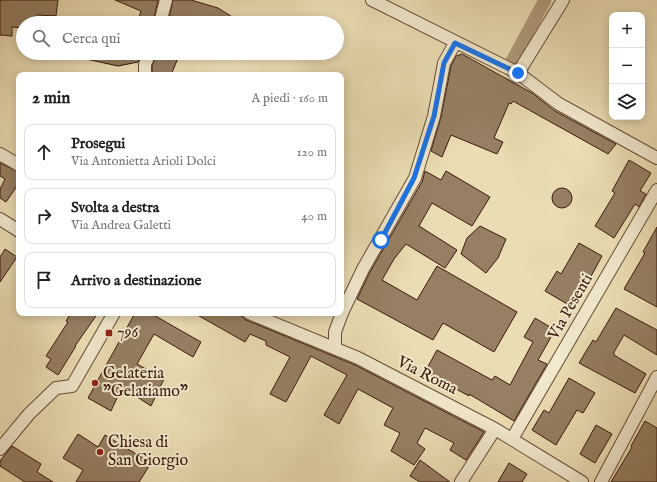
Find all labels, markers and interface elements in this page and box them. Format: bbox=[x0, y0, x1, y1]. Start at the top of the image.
map controls bbox=[609, 12, 645, 120]
button: + bbox=[609, 12, 645, 48]
search box bbox=[16, 16, 344, 60]
icon: search bbox=[30, 27, 52, 49]
text: Cerca qui bbox=[62, 29, 121, 48]
button: − bbox=[609, 48, 645, 84]
route end bbox=[509, 64, 527, 82]
button: layers bbox=[609, 84, 645, 120]
text: 2 min bbox=[32, 88, 70, 109]
text: A piedi · 160 m bbox=[251, 90, 328, 107]
text: Prosegui bbox=[71, 134, 125, 153]
icon: ahead bbox=[33, 141, 55, 163]
text: 120 m bbox=[297, 144, 327, 161]
text: Via Antonietta Arioli Dolci bbox=[71, 153, 216, 170]
text: Svolta a destra bbox=[71, 198, 159, 217]
icon: right bbox=[33, 205, 55, 227]
text: 40 m bbox=[301, 208, 327, 225]
text: Via Andrea Galetti bbox=[71, 217, 171, 234]
route start bbox=[372, 231, 390, 249]
icon: arrive bbox=[33, 269, 55, 291]
street label: Via Pesenti bbox=[544, 270, 598, 344]
text: Arrivo a destinazione bbox=[71, 271, 201, 290]
place label: 796 bbox=[117, 323, 138, 343]
marker: 796 bbox=[104, 328, 114, 338]
street label: Via Roma bbox=[393, 352, 461, 400]
place label: Gelateria "Gelatiamo" bbox=[103, 364, 188, 402]
marker: Gelateria "Gelatiamo" bbox=[90, 378, 100, 388]
place label: Chiesa di San Giorgio bbox=[108, 433, 188, 471]
marker: Chiesa di San Giorgio bbox=[95, 447, 105, 457]

